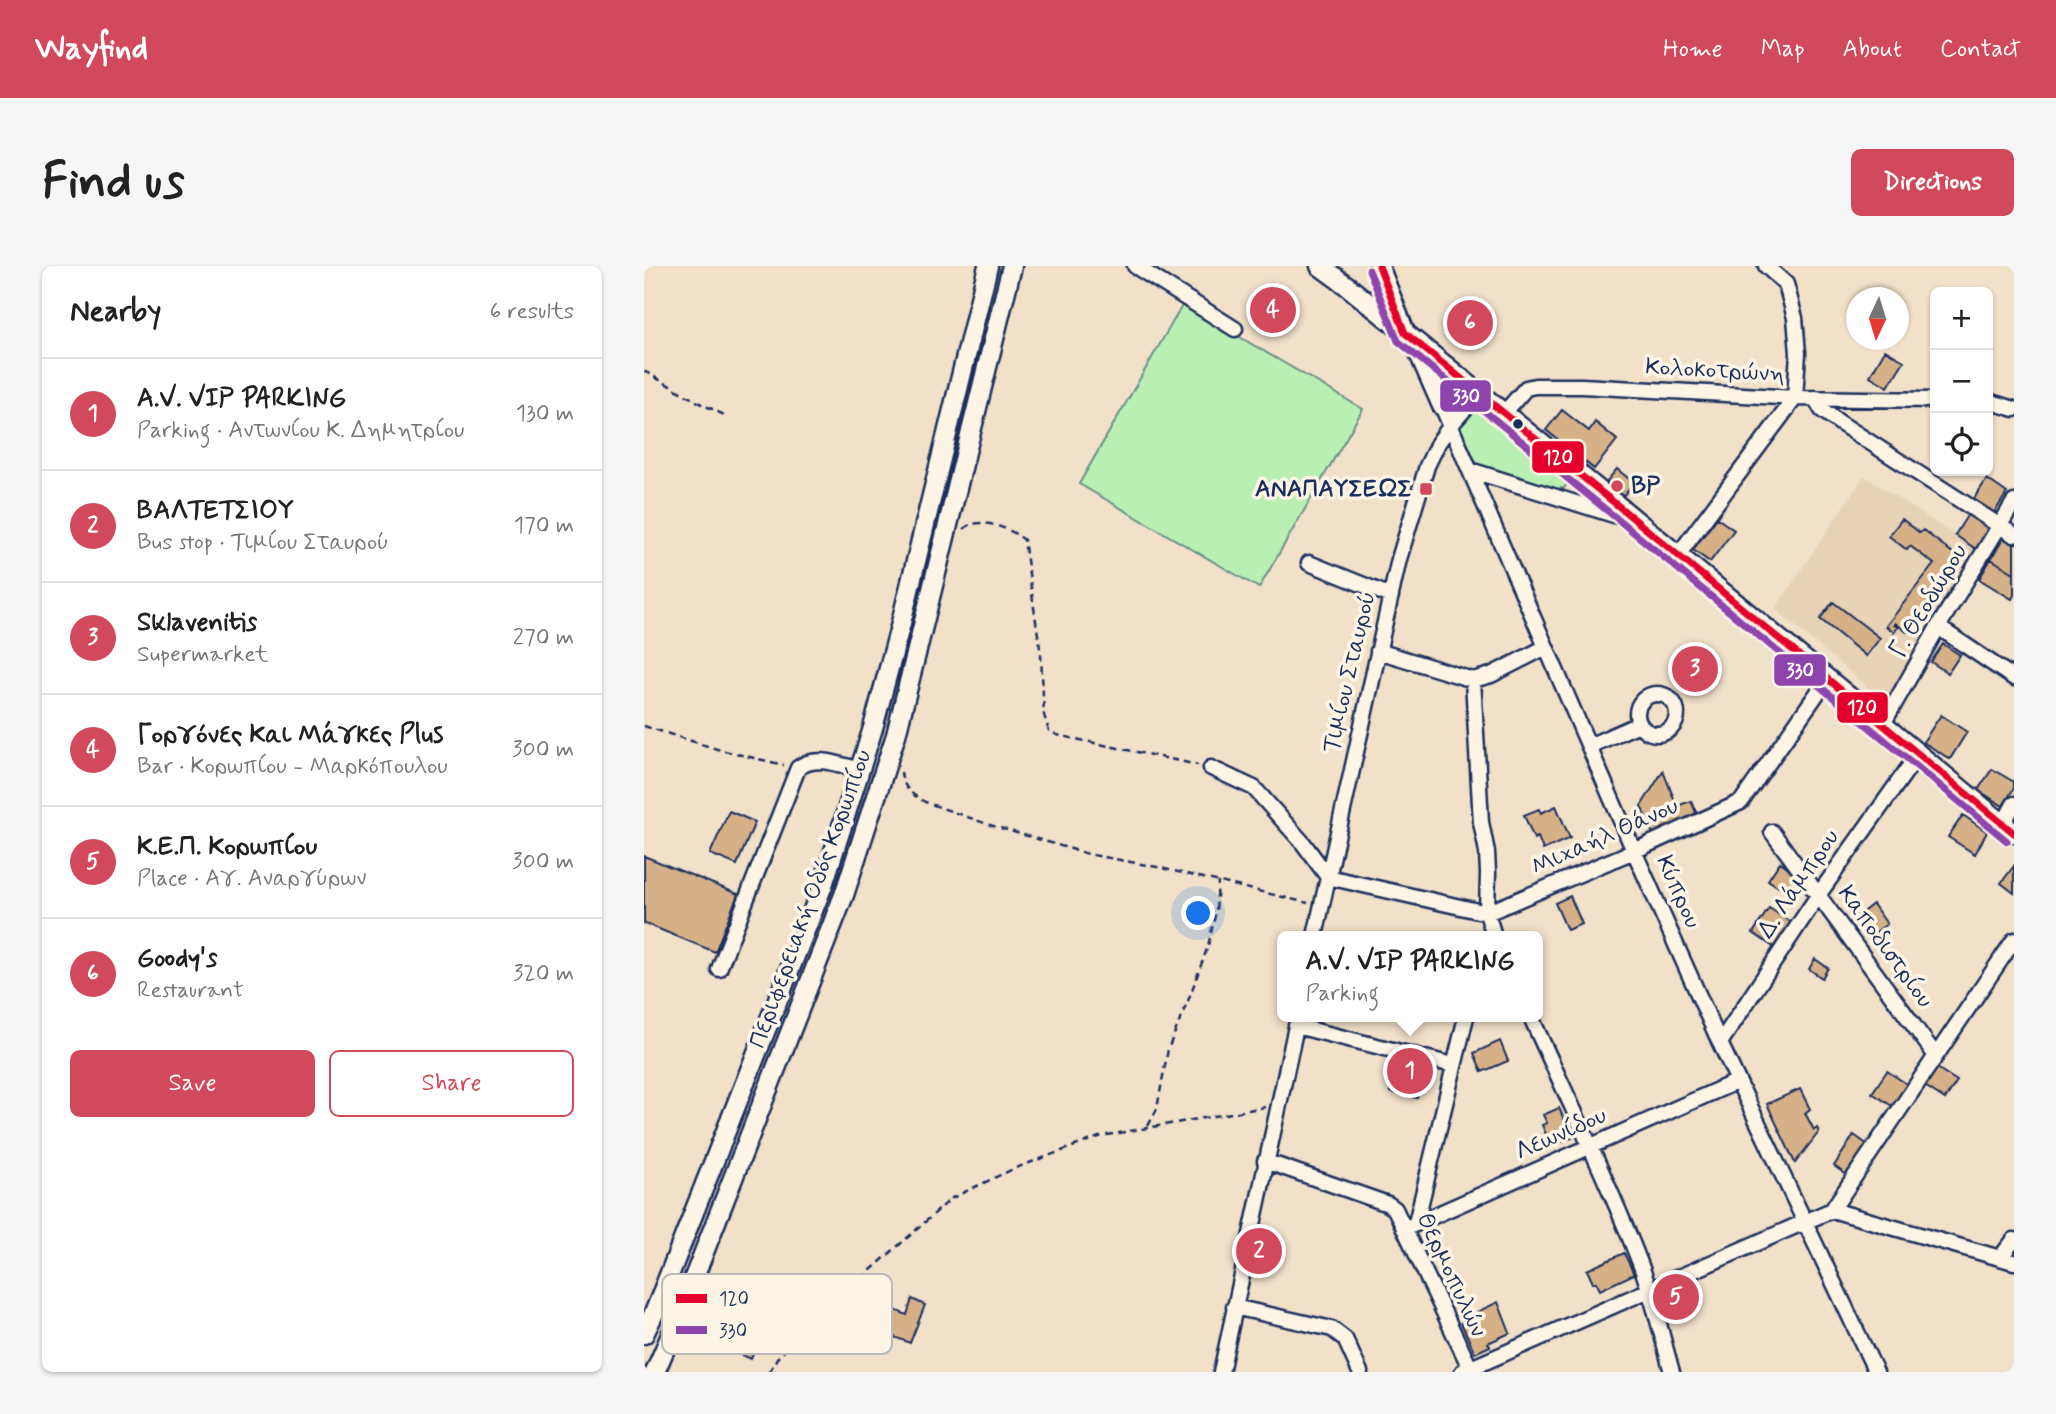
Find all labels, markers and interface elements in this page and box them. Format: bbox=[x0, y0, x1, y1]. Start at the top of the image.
text: Wayfind bbox=[35, 27, 148, 71]
text: Home bbox=[1663, 34, 1723, 65]
text: Map bbox=[1761, 34, 1805, 65]
text: About bbox=[1843, 34, 1902, 65]
text: Contact bbox=[1940, 34, 2021, 65]
button: Directions bbox=[1851, 149, 2014, 216]
text: Find us bbox=[42, 150, 185, 215]
pin: 4 bbox=[1250, 284, 1296, 336]
north arrow bbox=[1846, 287, 1909, 350]
map controls bbox=[1930, 287, 1993, 476]
button: + bbox=[1930, 287, 1993, 350]
text: Nearby bbox=[70, 292, 161, 331]
text: 6 results bbox=[490, 297, 574, 327]
pin: 6 bbox=[1447, 297, 1493, 349]
button: − bbox=[1930, 350, 1993, 413]
street label: Κολοκοτρώνη bbox=[1644, 352, 1786, 390]
line badge: 330 bbox=[1439, 379, 1492, 413]
text: A.V. VIP PARKING bbox=[137, 382, 346, 416]
text: 330 bbox=[1452, 385, 1480, 410]
text: 1 bbox=[88, 399, 98, 429]
text: 130 m bbox=[516, 399, 574, 429]
button: locate bbox=[1930, 413, 1993, 476]
text: Parking · Αντωνίου Κ. Δημητρίου bbox=[137, 416, 465, 446]
unlabelled marker bbox=[1511, 417, 1525, 431]
line badge: 120 bbox=[1531, 440, 1585, 474]
text: 120 bbox=[1543, 446, 1573, 471]
place label: BP bbox=[1631, 471, 1660, 502]
place label: ΑΝΑΠΑΥΣΕΩΣ bbox=[1255, 474, 1412, 505]
marker: BP bbox=[1609, 478, 1625, 494]
marker: ΑΝΑΠΑΥΣΕΩΣ bbox=[1418, 481, 1434, 497]
text: ΒΑΛΤΕΤΣΙΟΥ bbox=[137, 494, 294, 528]
text: 2 bbox=[87, 511, 99, 541]
text: 170 m bbox=[514, 511, 574, 541]
text: Bus stop · Τιμίου Σταυρού bbox=[137, 528, 389, 558]
street label: Γ. Θεοδώρου bbox=[1883, 538, 1975, 664]
street label: Τιμίου Σταυρού bbox=[1316, 588, 1384, 756]
text: Sklavenitis bbox=[137, 606, 257, 640]
text: 3 bbox=[88, 623, 98, 653]
text: 270 m bbox=[513, 623, 574, 653]
text: Supermarket bbox=[137, 640, 268, 670]
pin: 3 bbox=[1672, 643, 1718, 695]
line badge: 330 bbox=[1773, 653, 1827, 687]
text: 330 bbox=[1786, 659, 1814, 684]
line badge: 120 bbox=[1836, 691, 1889, 724]
text: 120 bbox=[1847, 696, 1877, 721]
text: Γοργόνες Και Μάγκες Plus bbox=[137, 718, 444, 752]
text: 4 bbox=[86, 735, 100, 765]
text: 300 m bbox=[512, 735, 574, 765]
street label: Περιφερειακή Οδός Κορωπίου bbox=[742, 745, 880, 1053]
text: Bar · Κορωπίου - Μαρκόπουλου bbox=[137, 752, 448, 782]
street label: Μιχαήλ Θάνου bbox=[1527, 791, 1683, 883]
street label: Δ. Λάμπρου bbox=[1751, 823, 1847, 945]
text: Κ.Ε.Π. Κορωπίου bbox=[137, 830, 317, 864]
text: 5 bbox=[86, 847, 100, 877]
text: 300 m bbox=[512, 847, 574, 877]
street label: Κύπρου bbox=[1648, 851, 1708, 933]
text: Place · Αγ. Αναργύρων bbox=[137, 864, 366, 894]
street label: Καποδιστρίου bbox=[1830, 880, 1940, 1014]
your location bbox=[1181, 896, 1215, 930]
popup bbox=[1277, 931, 1543, 1022]
text: Goody's bbox=[137, 942, 217, 976]
text: A.V. VIP PARKING bbox=[1306, 945, 1514, 979]
text: 6 bbox=[87, 959, 99, 989]
text: 320 m bbox=[513, 959, 574, 989]
text: Restaurant bbox=[137, 976, 244, 1006]
text: Parking bbox=[1306, 979, 1379, 1009]
pin: 1 bbox=[1387, 1045, 1433, 1097]
button: Save bbox=[70, 1050, 315, 1117]
button: Share bbox=[329, 1050, 574, 1117]
street label: Λεωνίδου bbox=[1510, 1100, 1612, 1168]
street label: Θερμοπυλών bbox=[1409, 1208, 1493, 1342]
pin: 2 bbox=[1236, 1225, 1282, 1277]
pin: 5 bbox=[1653, 1271, 1699, 1323]
legend bbox=[662, 1274, 892, 1354]
text: 120 bbox=[719, 1287, 749, 1312]
text: 330 bbox=[719, 1319, 747, 1344]

